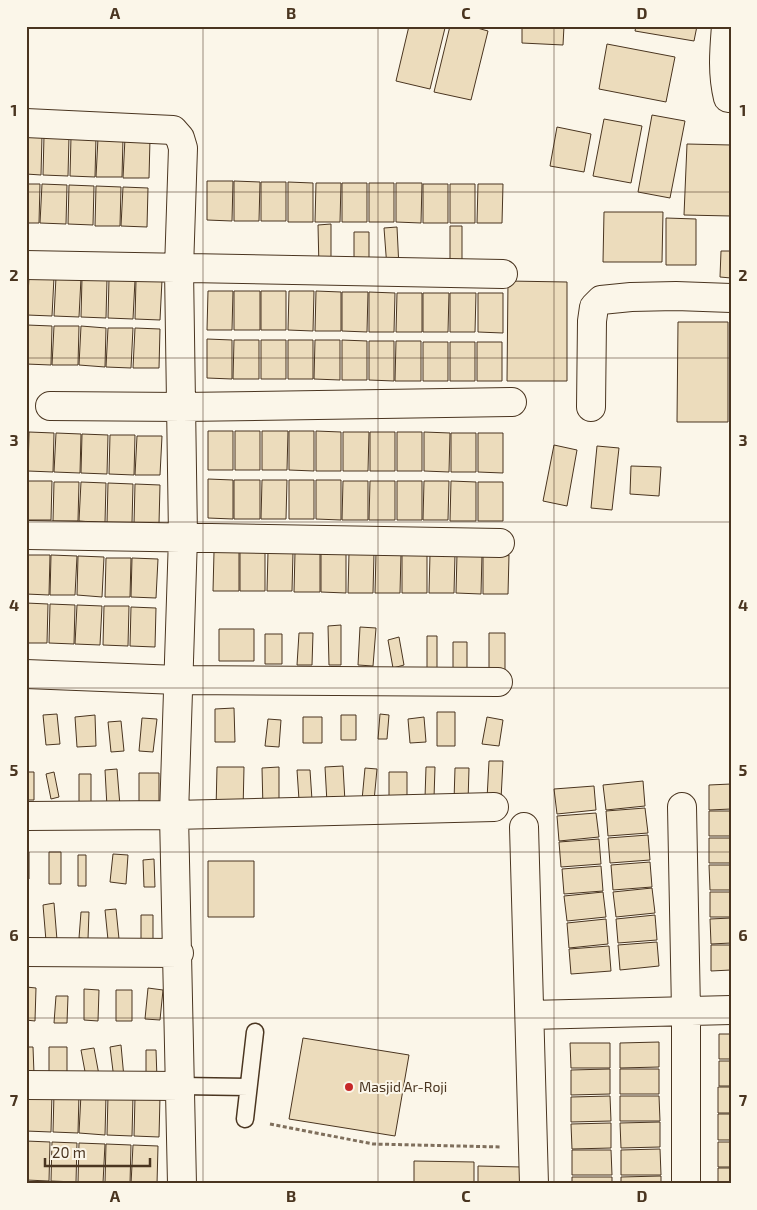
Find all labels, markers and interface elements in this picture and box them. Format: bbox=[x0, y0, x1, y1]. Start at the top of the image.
text: A bbox=[110, 3, 121, 22]
text: B bbox=[286, 3, 296, 22]
text: C bbox=[461, 3, 471, 22]
text: D bbox=[637, 3, 648, 22]
text: 1 bbox=[11, 100, 17, 119]
text: 1 bbox=[740, 100, 746, 119]
text: 2 bbox=[9, 265, 19, 284]
text: 2 bbox=[738, 265, 748, 284]
text: 3 bbox=[9, 430, 19, 449]
text: 3 bbox=[738, 430, 748, 449]
text: 4 bbox=[9, 595, 19, 614]
text: 4 bbox=[738, 595, 748, 614]
text: 5 bbox=[10, 760, 19, 779]
text: 5 bbox=[739, 760, 748, 779]
text: 6 bbox=[9, 925, 19, 944]
text: 6 bbox=[738, 925, 748, 944]
place label: Masjid Ar-Roji bbox=[359, 1078, 447, 1095]
marker: Masjid Ar-Roji bbox=[343, 1081, 355, 1093]
text: 7 bbox=[10, 1090, 19, 1109]
text: 7 bbox=[739, 1090, 748, 1109]
scale bar bbox=[45, 1135, 150, 1167]
text: 20 m bbox=[52, 1143, 86, 1161]
text: A bbox=[110, 1186, 121, 1205]
text: B bbox=[286, 1186, 296, 1205]
text: C bbox=[461, 1186, 471, 1205]
text: D bbox=[637, 1186, 648, 1205]

